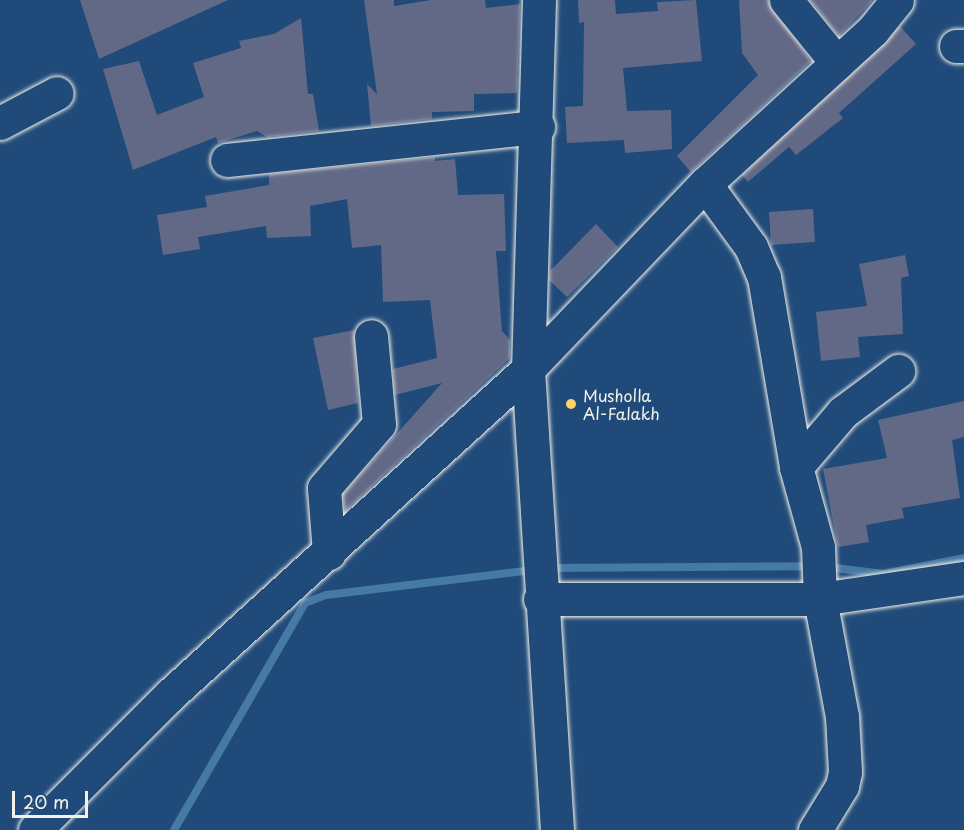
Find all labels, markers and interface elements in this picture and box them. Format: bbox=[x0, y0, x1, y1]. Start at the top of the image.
place label: Musholla Al-Falakh bbox=[583, 385, 660, 423]
marker: Musholla Al-Falakh bbox=[564, 397, 578, 411]
scale bar bbox=[15, 779, 92, 817]
text: 20 m bbox=[23, 788, 69, 815]

